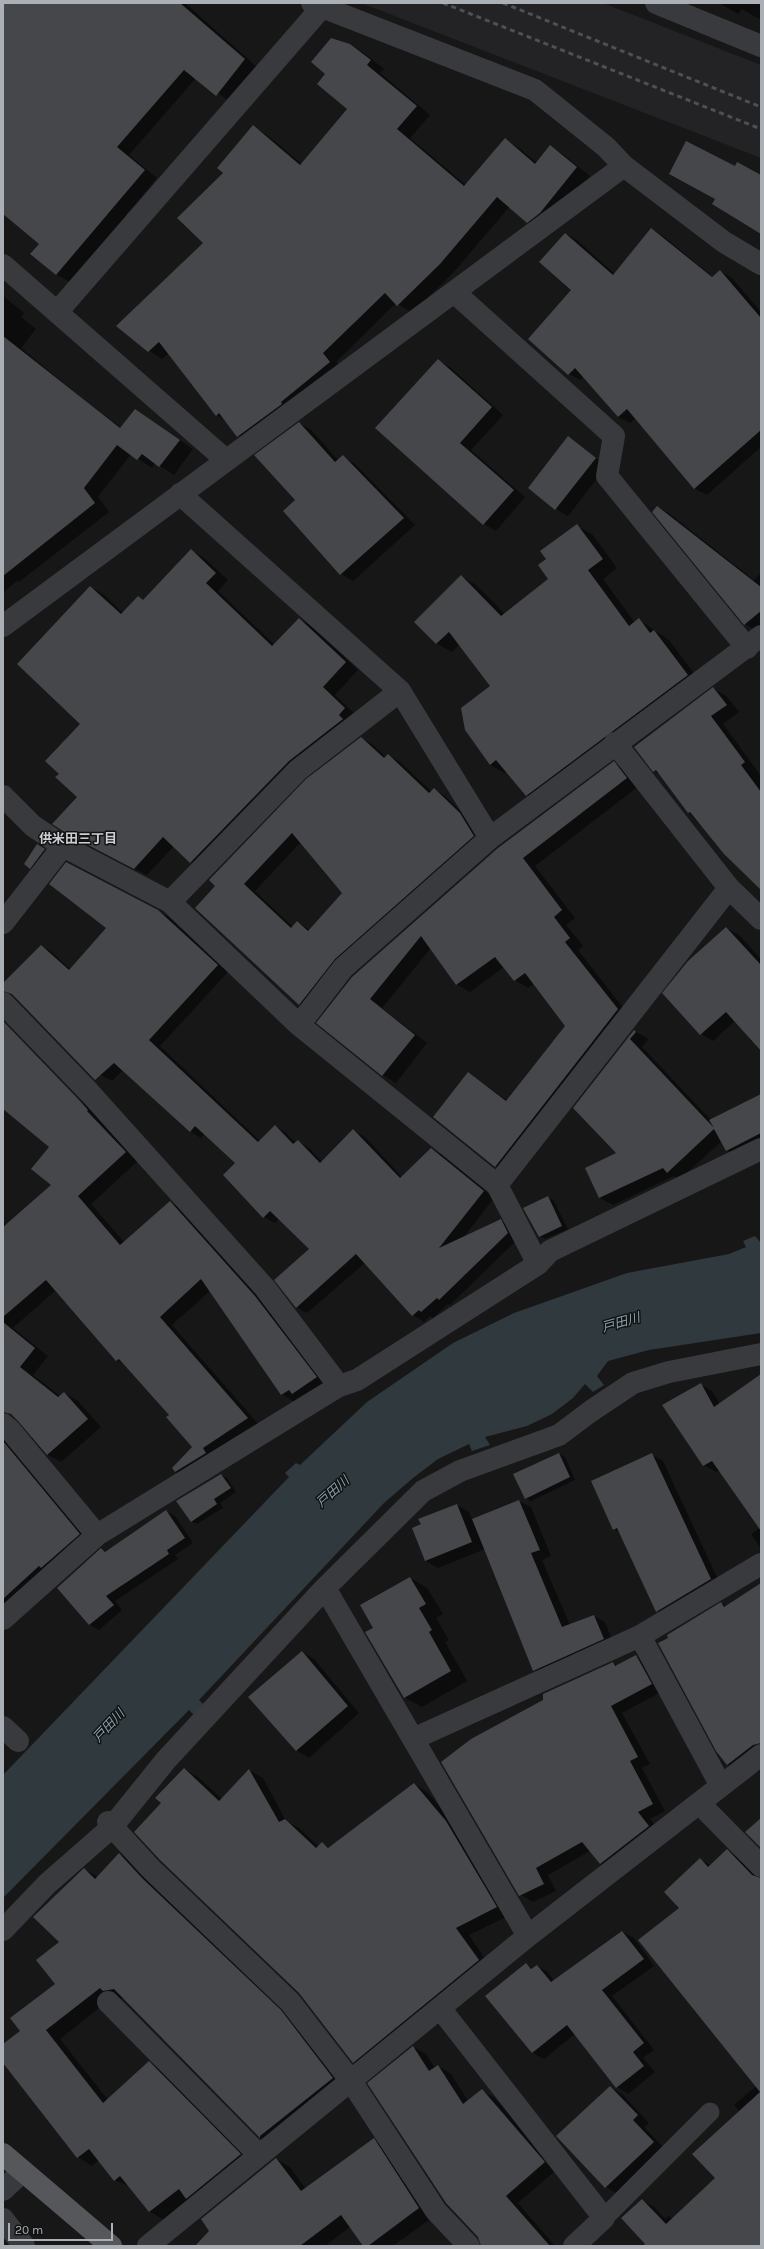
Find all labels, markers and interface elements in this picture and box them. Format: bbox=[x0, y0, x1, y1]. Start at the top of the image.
district label: 供米田三丁目 bbox=[39, 831, 117, 847]
water label: 戸田川 bbox=[600, 1310, 642, 1336]
water label: 戸田川 bbox=[313, 1473, 353, 1511]
water label: 戸田川 bbox=[90, 1706, 128, 1746]
scale bar bbox=[10, 2215, 115, 2241]
text: 20 m bbox=[15, 2223, 43, 2237]

